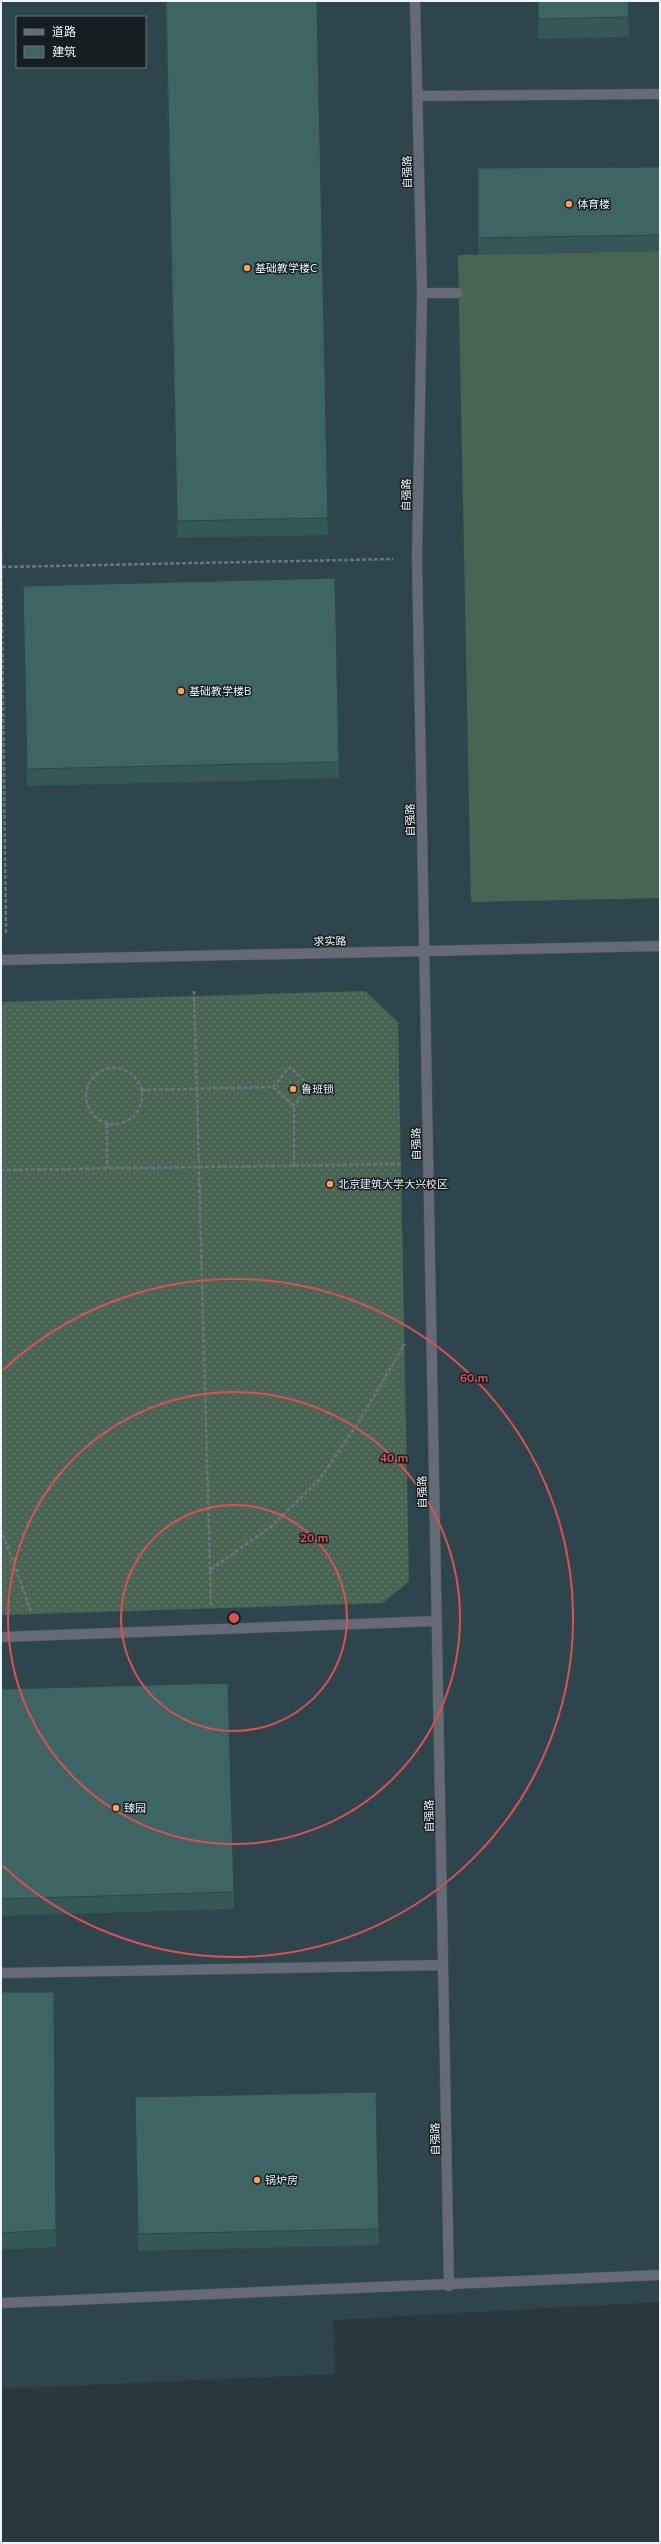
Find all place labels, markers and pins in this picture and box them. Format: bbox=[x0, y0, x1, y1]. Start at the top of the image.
place label: 体育楼 bbox=[577, 197, 610, 211]
marker: 体育楼 bbox=[564, 199, 574, 209]
place label: 基础教学楼C bbox=[255, 261, 318, 275]
marker: 基础教学楼C bbox=[242, 263, 252, 273]
place label: 基础教学楼B bbox=[189, 684, 251, 698]
marker: 基础教学楼B bbox=[176, 686, 186, 696]
place label: 鲁班锁 bbox=[301, 1082, 334, 1096]
marker: 鲁班锁 bbox=[288, 1084, 298, 1094]
place label: 北京建筑大学大兴校区 bbox=[338, 1177, 448, 1191]
marker: 北京建筑大学大兴校区 bbox=[325, 1179, 335, 1189]
centre of rings bbox=[227, 1611, 241, 1625]
place label: 臻园 bbox=[124, 1801, 146, 1815]
marker: 臻园 bbox=[111, 1803, 121, 1813]
place label: 锅炉房 bbox=[265, 2173, 298, 2187]
marker: 锅炉房 bbox=[252, 2175, 262, 2185]

